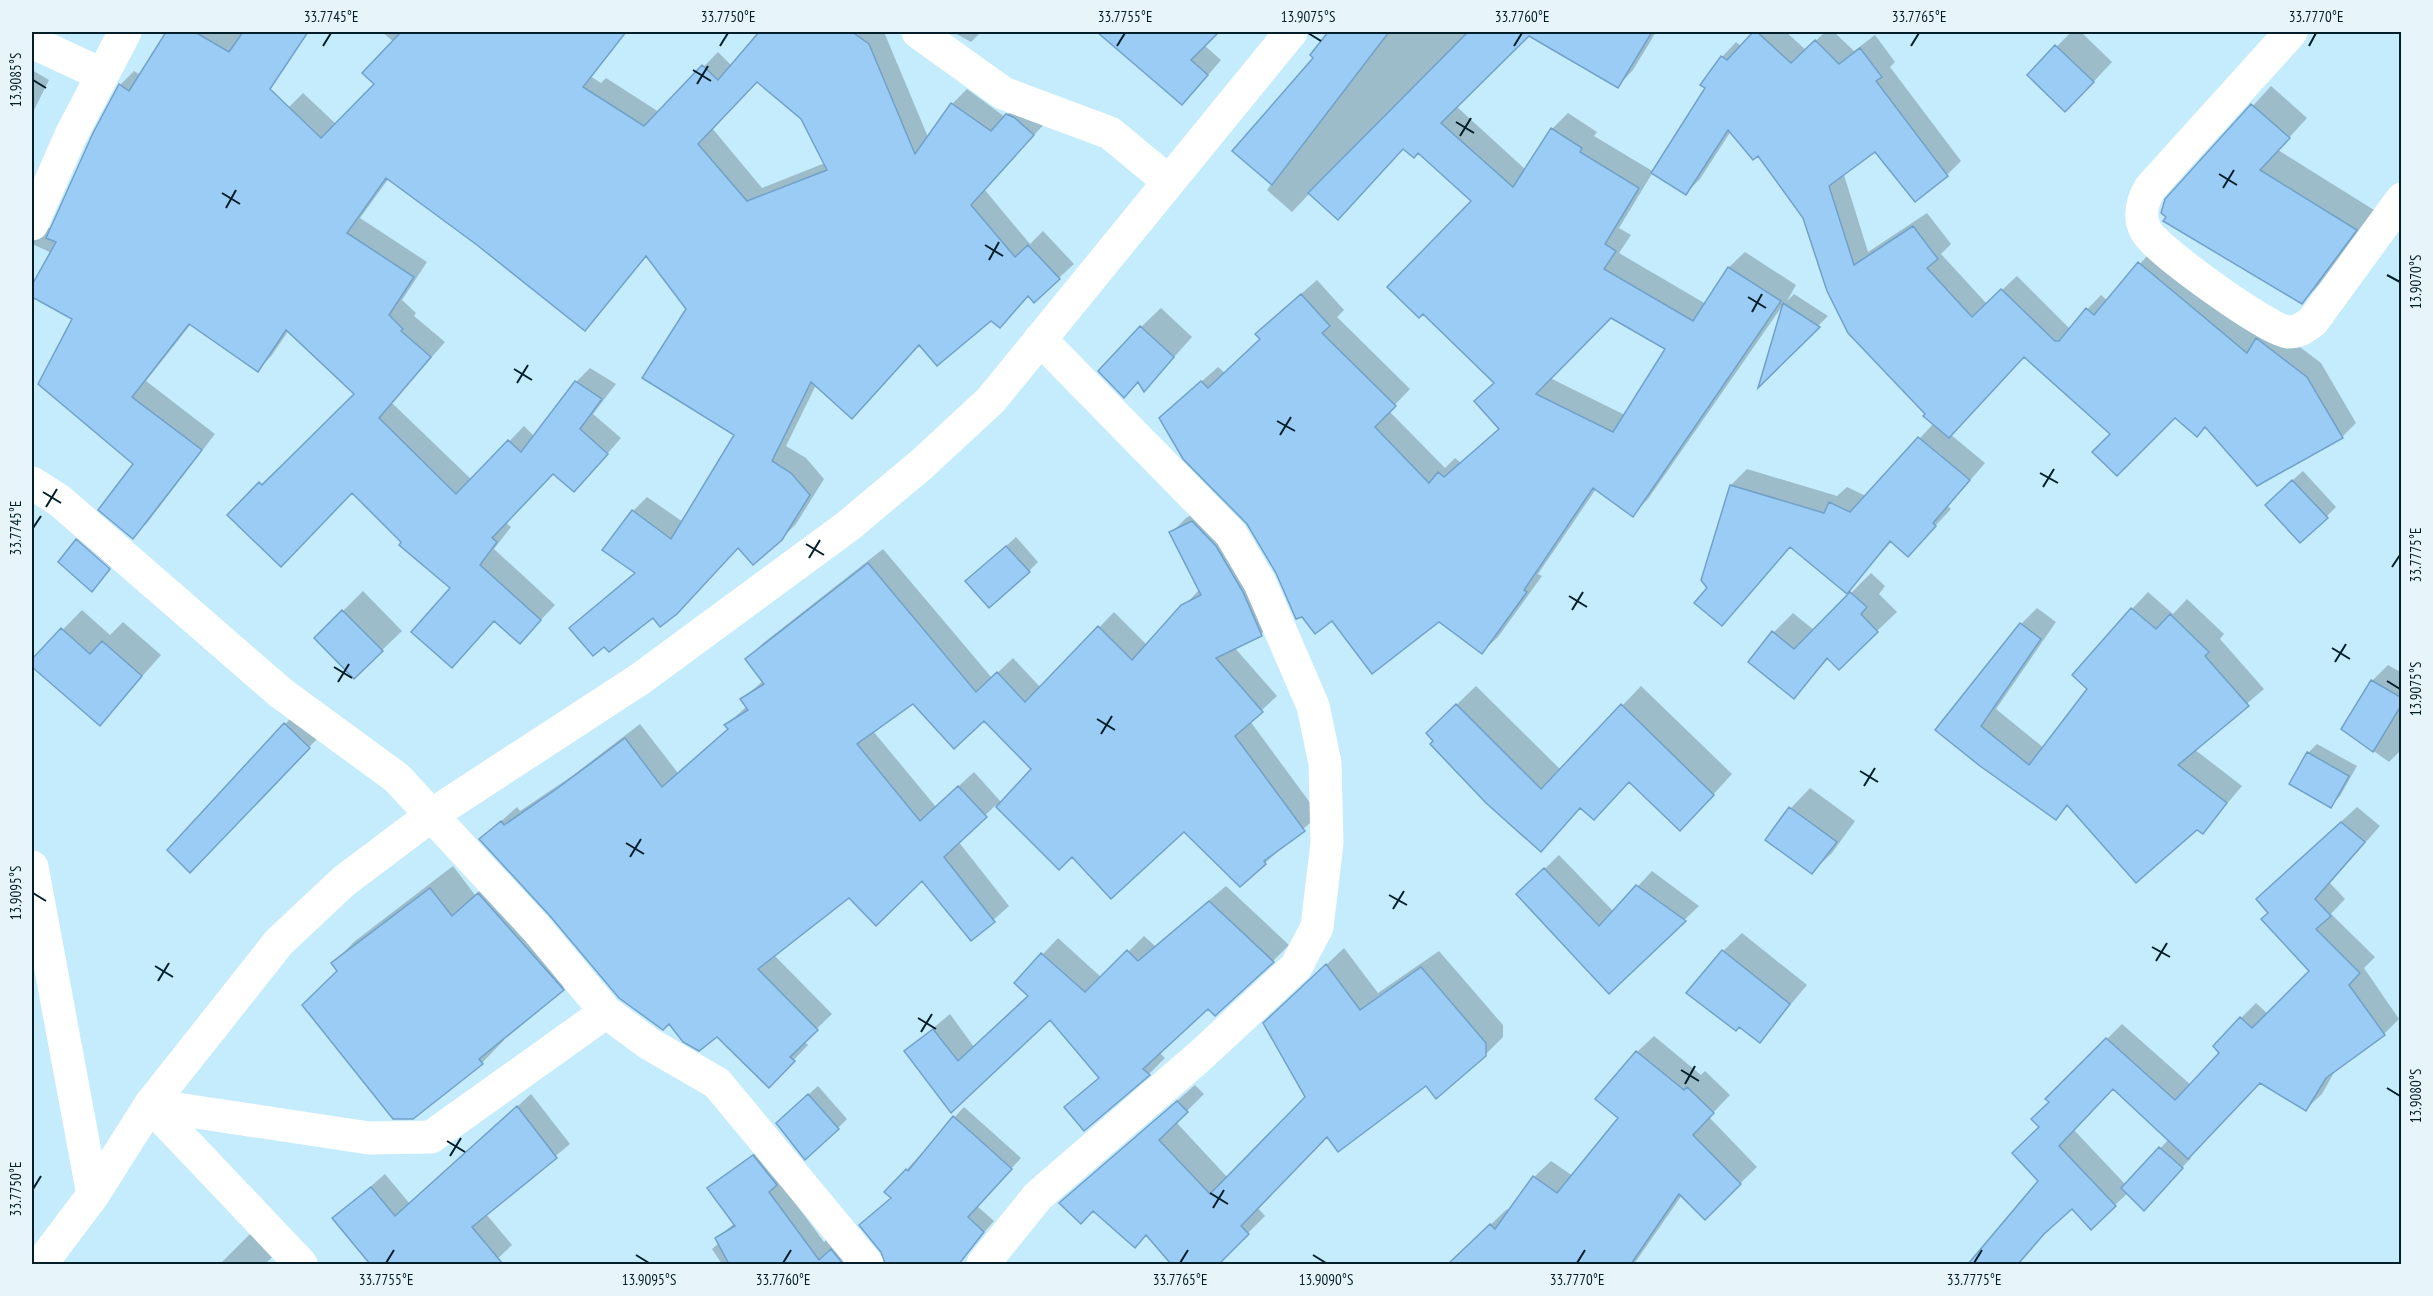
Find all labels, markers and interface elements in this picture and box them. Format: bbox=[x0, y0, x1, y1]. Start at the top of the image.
text: 33.7745°E bbox=[304, 7, 358, 26]
text: 33.7750°E bbox=[701, 7, 755, 26]
text: 33.7755°E bbox=[1098, 7, 1152, 26]
text: 13.9075°S bbox=[1281, 7, 1335, 26]
text: 33.7760°E bbox=[1495, 7, 1549, 26]
text: 33.7765°E bbox=[1892, 7, 1946, 26]
text: 33.7770°E bbox=[2289, 7, 2343, 26]
text: 13.9085°S bbox=[6, 53, 25, 107]
text: 13.9070°S bbox=[2406, 255, 2425, 309]
text: 33.7745°E bbox=[6, 501, 25, 555]
text: 33.7775°E bbox=[2406, 528, 2425, 582]
text: 13.9075°S bbox=[2406, 662, 2425, 716]
text: 13.9095°S bbox=[6, 866, 25, 920]
text: 13.9080°S bbox=[2406, 1069, 2425, 1123]
text: 33.7750°E bbox=[6, 1162, 25, 1216]
text: 33.7755°E bbox=[359, 1270, 413, 1289]
text: 13.9095°S bbox=[622, 1270, 676, 1289]
text: 33.7760°E bbox=[756, 1270, 810, 1289]
text: 33.7765°E bbox=[1153, 1270, 1207, 1289]
text: 13.9090°S bbox=[1299, 1270, 1353, 1289]
text: 33.7770°E bbox=[1550, 1270, 1604, 1289]
text: 33.7775°E bbox=[1947, 1270, 2001, 1289]

